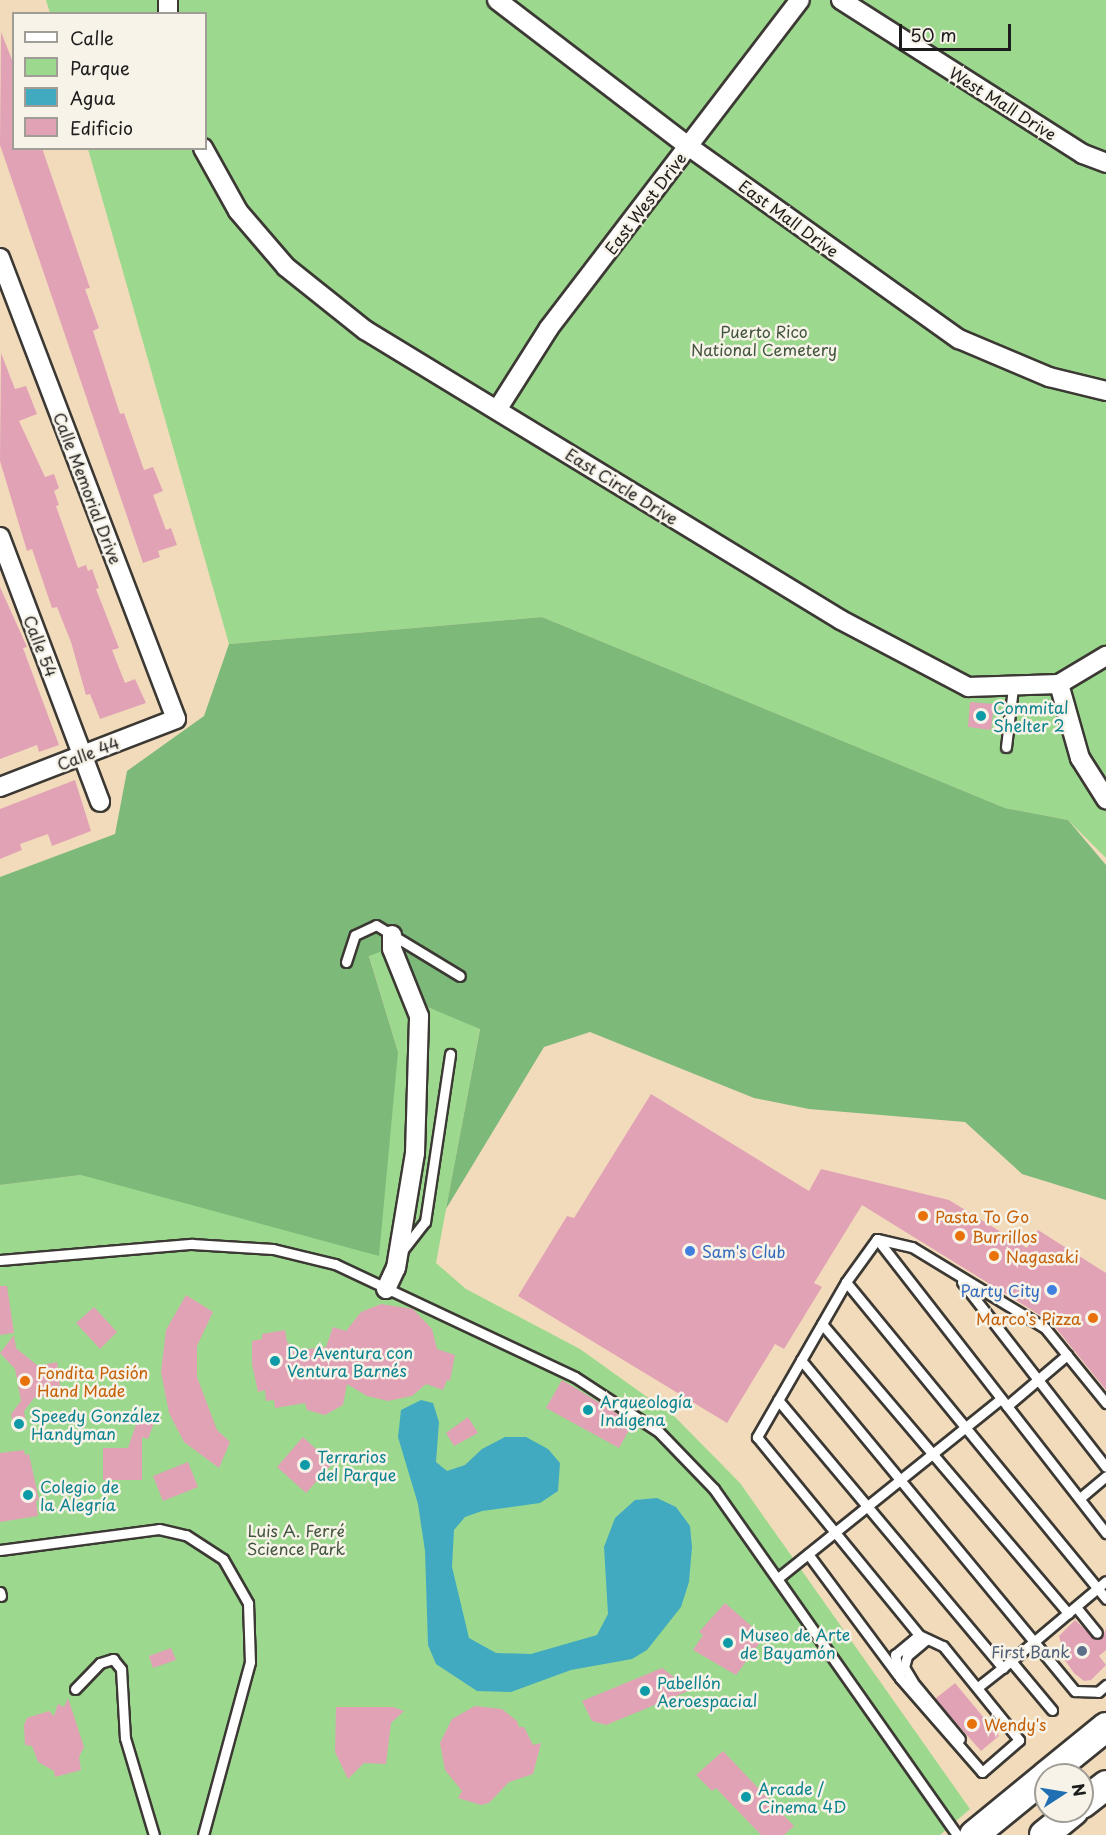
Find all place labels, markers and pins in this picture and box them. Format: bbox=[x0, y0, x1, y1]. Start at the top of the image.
place label: Commital Shelter 2 bbox=[993, 697, 1069, 735]
marker: Commital Shelter 2 bbox=[974, 709, 988, 723]
place label: Pasta To Go bbox=[935, 1206, 1028, 1226]
marker: Pasta To Go bbox=[916, 1209, 930, 1223]
place label: Burrillos bbox=[972, 1226, 1037, 1246]
marker: Burrillos bbox=[953, 1229, 967, 1243]
place label: Sam's Club bbox=[702, 1241, 786, 1261]
marker: Sam's Club bbox=[683, 1244, 697, 1258]
place label: Nagasaki bbox=[1006, 1246, 1079, 1266]
marker: Nagasaki bbox=[987, 1249, 1001, 1263]
place label: Party City bbox=[960, 1280, 1040, 1300]
marker: Party City bbox=[1045, 1283, 1059, 1297]
place label: Marco's Pizza bbox=[977, 1308, 1081, 1328]
marker: Marco's Pizza bbox=[1086, 1311, 1100, 1325]
place label: De Aventura con Ventura Barnés bbox=[287, 1342, 416, 1380]
marker: De Aventura con Ventura Barnés bbox=[268, 1354, 282, 1368]
place label: Fondita Pasión Hand Made bbox=[37, 1362, 149, 1400]
marker: Fondita Pasión Hand Made bbox=[18, 1374, 32, 1388]
place label: Arqueología Indígena bbox=[600, 1391, 692, 1429]
marker: Arqueología Indígena bbox=[581, 1403, 595, 1417]
place label: Speedy González Handyman bbox=[31, 1405, 162, 1443]
marker: Speedy González Handyman bbox=[12, 1417, 26, 1431]
place label: Terrarios del Parque bbox=[317, 1446, 397, 1484]
marker: Terrarios del Parque bbox=[298, 1458, 312, 1472]
place label: Colegio de la Alegría bbox=[40, 1476, 119, 1514]
marker: Colegio de la Alegría bbox=[21, 1488, 35, 1502]
place label: Museo de Arte de Bayamón bbox=[740, 1624, 852, 1662]
marker: Museo de Arte de Bayamón bbox=[721, 1636, 735, 1650]
place label: First Bank bbox=[990, 1641, 1070, 1661]
marker: First Bank bbox=[1075, 1644, 1089, 1658]
place label: Pabellón Aeroespacial bbox=[657, 1672, 757, 1710]
marker: Pabellón Aeroespacial bbox=[638, 1684, 652, 1698]
place label: Wendy's bbox=[984, 1714, 1046, 1734]
marker: Wendy's bbox=[965, 1717, 979, 1731]
place label: Arcade / Cinema 4D bbox=[758, 1778, 847, 1816]
marker: Arcade / Cinema 4D bbox=[739, 1790, 753, 1804]

